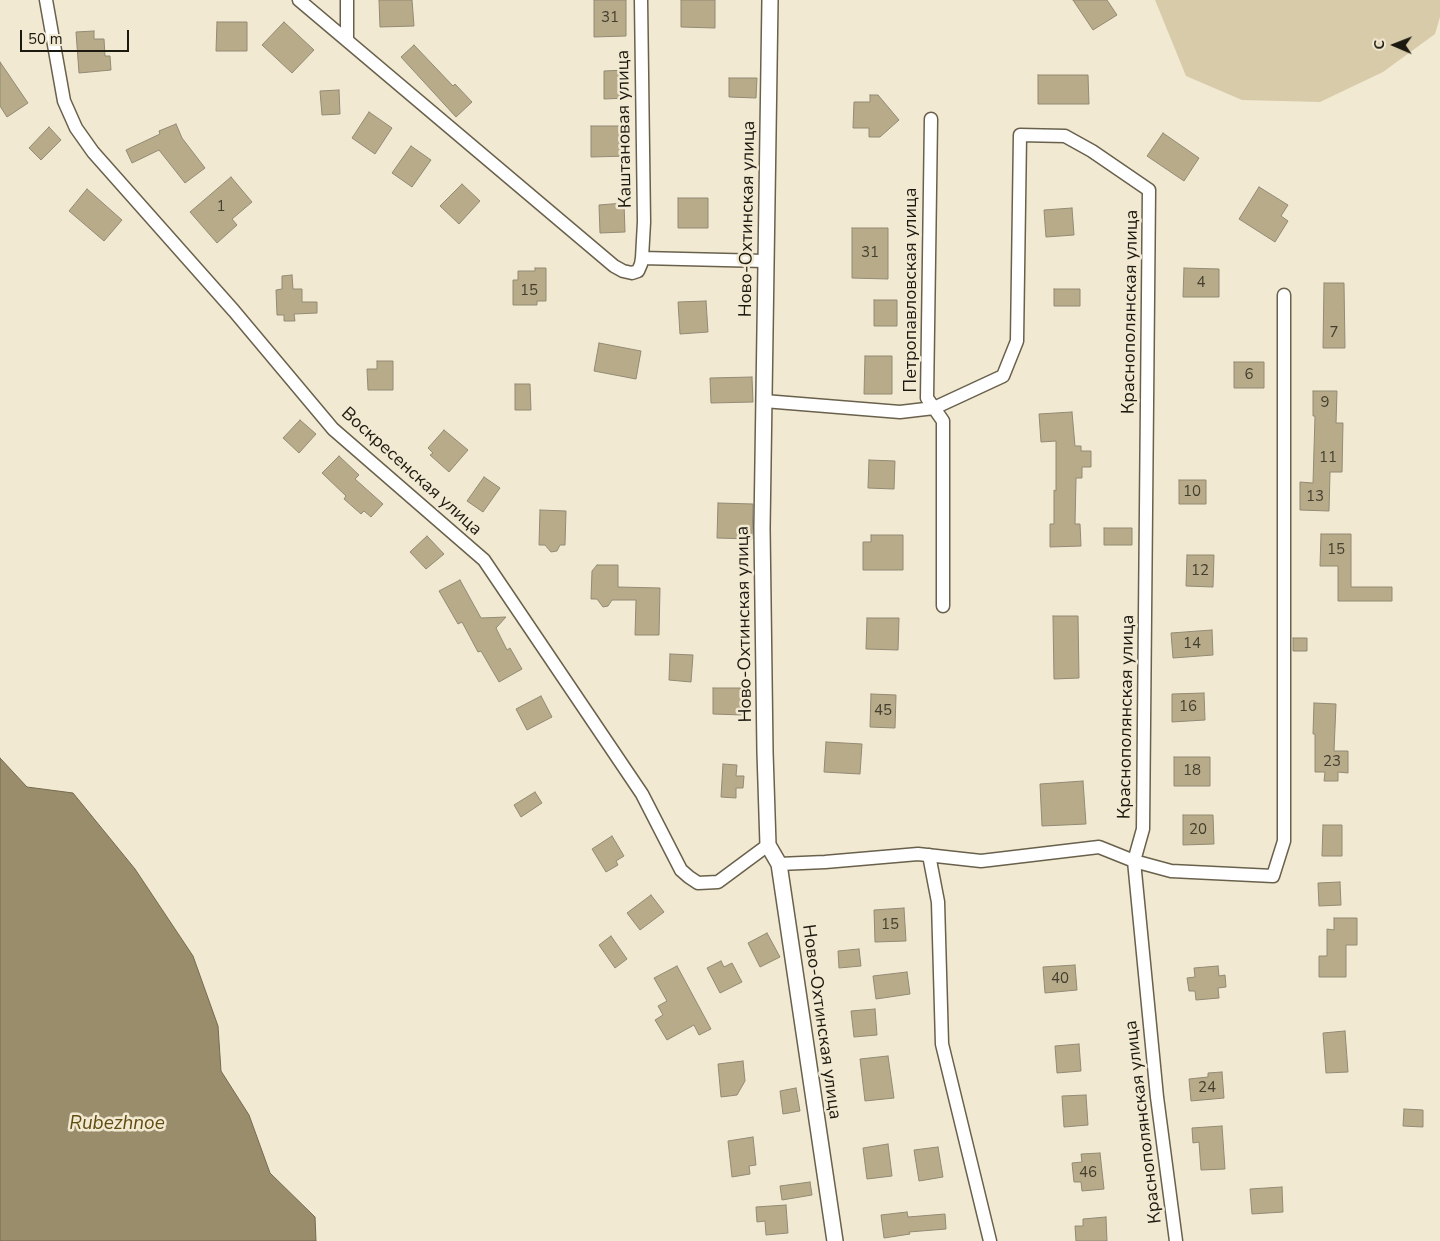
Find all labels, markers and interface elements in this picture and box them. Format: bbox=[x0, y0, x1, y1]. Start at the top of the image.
house number: 31 bbox=[601, 9, 619, 27]
scale bar bbox=[22, 20, 131, 52]
north arrow bbox=[1370, 20, 1420, 70]
text: 50 m bbox=[28, 29, 63, 49]
text: С bbox=[1370, 40, 1389, 50]
street label: Каштановая улица bbox=[613, 50, 637, 208]
street label: Ново-Охтинская улица bbox=[735, 121, 761, 317]
street label: Петропавловская улица bbox=[901, 188, 923, 392]
house number: 1 bbox=[217, 198, 225, 216]
street label: Краснополянская улица bbox=[1118, 210, 1144, 414]
house number: 31 bbox=[861, 244, 879, 262]
house number: 4 bbox=[1197, 274, 1205, 292]
house number: 15 bbox=[520, 282, 538, 300]
house number: 7 bbox=[1330, 324, 1338, 342]
house number: 6 bbox=[1245, 366, 1253, 384]
house number: 9 bbox=[1321, 394, 1329, 412]
street label: Воскресенская улица bbox=[336, 403, 486, 541]
house number: 11 bbox=[1319, 449, 1337, 467]
house number: 10 bbox=[1183, 483, 1201, 501]
house number: 13 bbox=[1306, 488, 1324, 506]
street label: Ново-Охтинская улица bbox=[732, 526, 758, 722]
house number: 15 bbox=[1327, 541, 1345, 559]
house number: 12 bbox=[1191, 562, 1209, 580]
street label: Краснополянская улица bbox=[1114, 615, 1140, 819]
house number: 14 bbox=[1183, 635, 1201, 653]
house number: 16 bbox=[1179, 698, 1197, 716]
house number: 45 bbox=[874, 702, 892, 720]
house number: 23 bbox=[1323, 753, 1341, 771]
house number: 18 bbox=[1183, 762, 1201, 780]
house number: 20 bbox=[1189, 821, 1207, 839]
house number: 15 bbox=[881, 916, 899, 934]
street label: Ново-Охтинская улица bbox=[797, 923, 845, 1121]
house number: 40 bbox=[1051, 970, 1069, 988]
street label: Краснополянская улица bbox=[1121, 1019, 1167, 1225]
house number: 24 bbox=[1198, 1079, 1216, 1097]
water label: Rubezhnoe bbox=[69, 1113, 165, 1135]
house number: 46 bbox=[1079, 1164, 1097, 1182]

